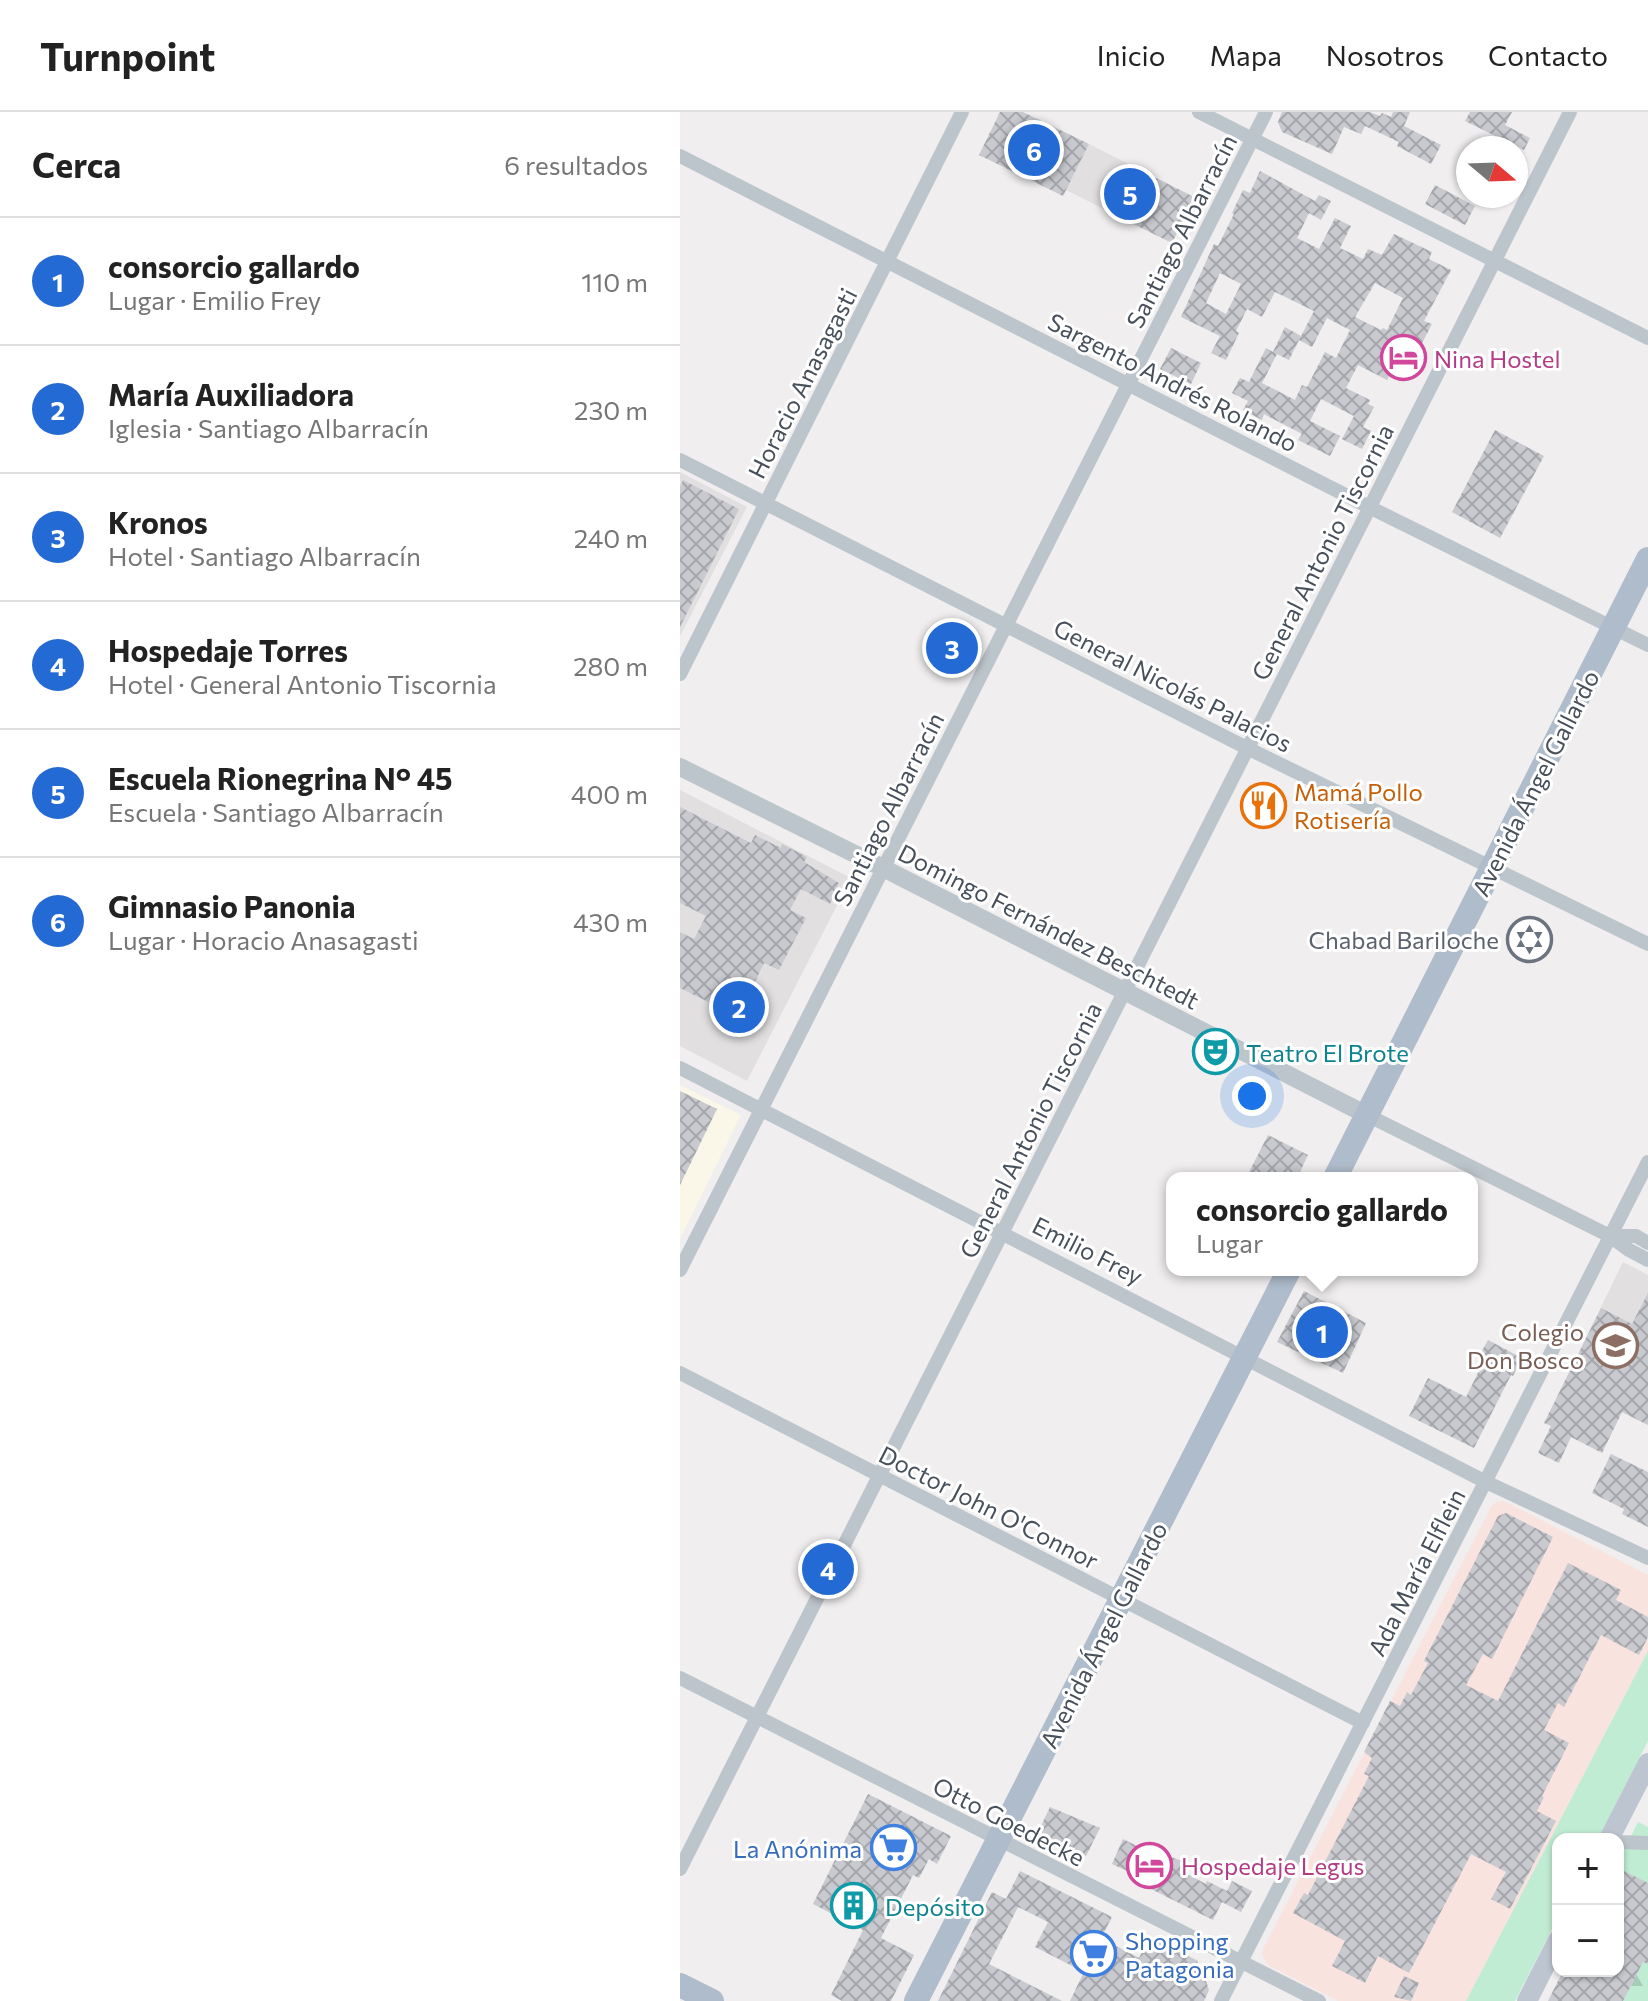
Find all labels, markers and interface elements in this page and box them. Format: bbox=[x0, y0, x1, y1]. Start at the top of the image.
text: Turnpoint bbox=[40, 32, 215, 79]
text: Inicio bbox=[1097, 38, 1165, 72]
text: Mapa bbox=[1209, 38, 1282, 72]
text: Nosotros bbox=[1326, 38, 1444, 72]
text: Contacto bbox=[1488, 38, 1608, 72]
pin: 6 bbox=[1008, 120, 1060, 180]
street label: Santiago Albarracín bbox=[1120, 129, 1242, 333]
north arrow bbox=[1456, 136, 1528, 208]
text: Cerca bbox=[32, 143, 121, 185]
text: 6 resultados bbox=[504, 149, 648, 180]
pin: 5 bbox=[1104, 164, 1156, 224]
text: consorcio gallardo bbox=[108, 247, 360, 284]
text: 1 bbox=[52, 266, 64, 297]
text: 110 m bbox=[581, 266, 648, 297]
street label: Horacio Anasagasti bbox=[741, 283, 863, 483]
text: Lugar · Emilio Frey bbox=[108, 284, 321, 315]
street label: Sargento Andrés Rolando bbox=[1044, 306, 1302, 458]
hotel icon: Nina Hostel bbox=[1379, 334, 1427, 382]
place label: Nina Hostel bbox=[1434, 344, 1561, 373]
text: María Auxiliadora bbox=[108, 375, 354, 412]
text: 2 bbox=[51, 394, 65, 425]
text: 230 m bbox=[574, 394, 648, 425]
text: Iglesia · Santiago Albarracín bbox=[108, 412, 429, 443]
street label: General Antonio Tiscornia bbox=[1245, 419, 1399, 685]
text: Kronos bbox=[108, 503, 208, 540]
text: 3 bbox=[50, 522, 66, 553]
text: 240 m bbox=[574, 522, 648, 553]
text: Hotel · Santiago Albarracín bbox=[108, 540, 421, 571]
street label: General Nicolás Palacios bbox=[1049, 612, 1297, 758]
pin: 3 bbox=[926, 618, 978, 678]
text: Hospedaje Torres bbox=[108, 631, 348, 668]
text: 4 bbox=[50, 650, 66, 681]
text: 280 m bbox=[573, 650, 648, 681]
street label: Avenida Ángel Gallardo bbox=[1465, 665, 1605, 901]
text: Hotel · General Antonio Tiscornia bbox=[108, 668, 497, 699]
street label: Santiago Albarracín bbox=[827, 707, 949, 911]
text: Escuela Rionegrina N° 45 bbox=[108, 759, 453, 796]
place label: Mamá Pollo Rotisería bbox=[1294, 777, 1423, 834]
text: 5 bbox=[50, 778, 66, 809]
text: 400 m bbox=[571, 778, 648, 809]
restaurant icon: Mamá Pollo Rotisería bbox=[1239, 781, 1287, 829]
text: Escuela · Santiago Albarracín bbox=[108, 796, 444, 827]
street label: Domingo Fernández Beschtedt bbox=[894, 837, 1204, 1015]
text: Gimnasio Panonia bbox=[108, 887, 356, 924]
text: 6 bbox=[50, 906, 66, 937]
text: 430 m bbox=[573, 906, 648, 937]
synagogue icon: Chabad Bariloche bbox=[1506, 915, 1554, 963]
text: Lugar · Horacio Anasagasti bbox=[108, 924, 419, 955]
place label: Chabad Bariloche bbox=[1309, 925, 1499, 954]
pin: 2 bbox=[713, 977, 765, 1037]
street label: General Antonio Tiscornia bbox=[953, 997, 1107, 1263]
theatre icon: Teatro El Brote bbox=[1191, 1028, 1239, 1076]
place label: Teatro El Brote bbox=[1246, 1038, 1409, 1067]
your location bbox=[1232, 1076, 1272, 1116]
popup bbox=[1166, 1172, 1478, 1276]
text: consorcio gallardo bbox=[1196, 1190, 1448, 1227]
street label: Emilio Frey bbox=[1028, 1210, 1148, 1290]
text: Lugar bbox=[1196, 1227, 1263, 1258]
pin: 1 bbox=[1296, 1302, 1348, 1362]
place label: Colegio Don Bosco bbox=[1467, 1317, 1584, 1374]
school or university icon: Colegio Don Bosco bbox=[1591, 1321, 1639, 1369]
street label: Doctor John O'Connor bbox=[875, 1439, 1104, 1575]
street label: Ada María Elflein bbox=[1361, 1484, 1471, 1660]
street label: Avenida Ángel Gallardo bbox=[1033, 1517, 1173, 1753]
pin: 4 bbox=[802, 1539, 854, 1599]
street label: Otto Goedecke bbox=[928, 1770, 1090, 1872]
supermarket icon: La Anónima bbox=[869, 1824, 917, 1872]
map controls bbox=[1552, 1833, 1624, 1977]
button: + bbox=[1552, 1833, 1624, 1905]
place label: La Anónima bbox=[733, 1834, 862, 1863]
hotel icon: Hospedaje Legus bbox=[1126, 1841, 1174, 1889]
place label: Hospedaje Legus bbox=[1181, 1851, 1364, 1880]
building icon: Depósito bbox=[830, 1882, 878, 1930]
place label: Depósito bbox=[885, 1892, 985, 1921]
button: − bbox=[1552, 1905, 1624, 1977]
place label: Shopping Patagonia bbox=[1125, 1926, 1235, 1983]
supermarket icon: Shopping Patagonia bbox=[1070, 1930, 1118, 1978]

